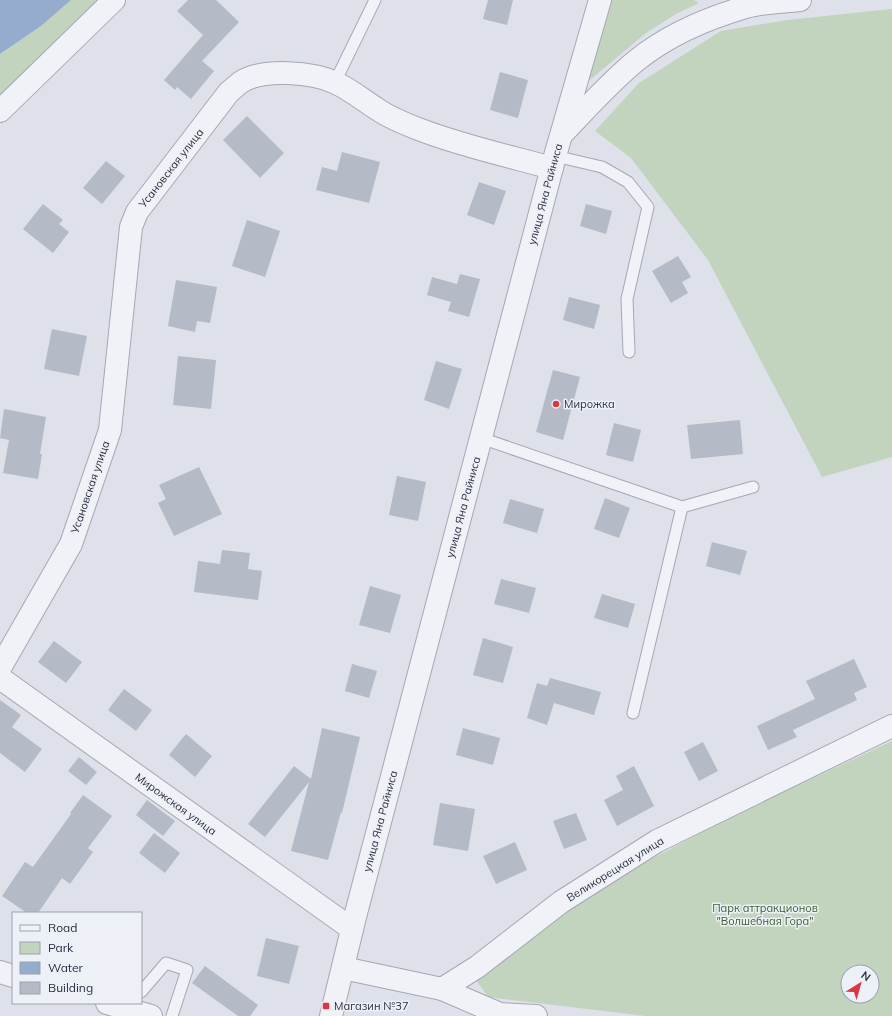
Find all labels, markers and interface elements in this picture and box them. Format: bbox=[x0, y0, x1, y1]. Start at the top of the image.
street label: Усановская улица bbox=[135, 125, 206, 211]
street label: улица Яна Райниса bbox=[525, 142, 565, 246]
place label: Мирожка bbox=[564, 397, 615, 411]
marker: Мирожка bbox=[551, 399, 561, 409]
street label: Усановская улица bbox=[67, 439, 112, 536]
street label: улица Яна Райниса bbox=[443, 455, 483, 559]
street label: улица Яна Райниса bbox=[360, 769, 400, 873]
street label: Мирожская улица bbox=[133, 770, 219, 838]
street label: Великорецкая улица bbox=[564, 833, 666, 905]
park label: Парк аттракционов "Волшебная Гора" bbox=[712, 901, 818, 928]
legend bbox=[12, 912, 142, 1004]
text: Road bbox=[48, 920, 77, 935]
text: Park bbox=[48, 940, 74, 955]
text: Water bbox=[48, 960, 84, 975]
north arrow bbox=[840, 964, 880, 1004]
text: N bbox=[858, 968, 874, 984]
text: Building bbox=[48, 980, 93, 995]
place label: Магазин №37 bbox=[334, 999, 408, 1013]
marker: Магазин №37 bbox=[321, 1001, 331, 1011]

